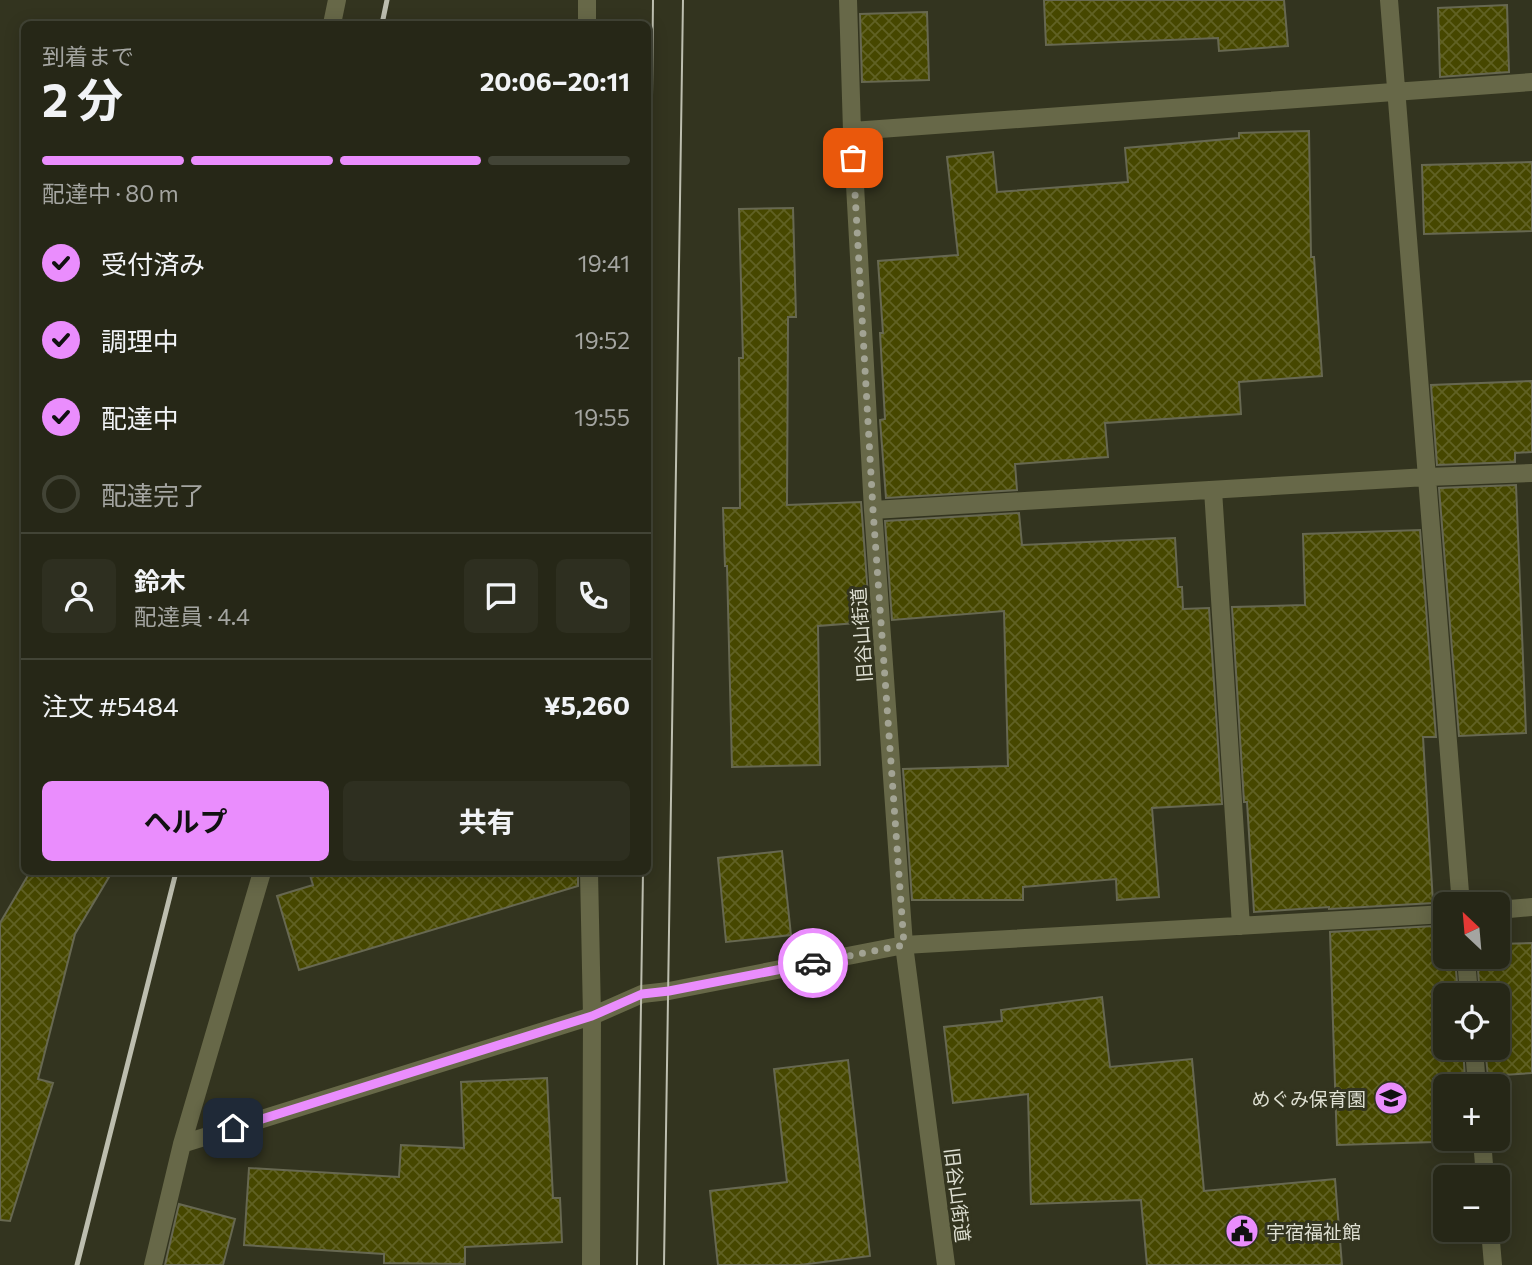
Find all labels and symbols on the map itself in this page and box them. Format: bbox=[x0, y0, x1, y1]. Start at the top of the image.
pin bbox=[823, 128, 883, 188]
street label: 旧谷山街道 bbox=[846, 587, 876, 683]
north arrow bbox=[1433, 892, 1510, 970]
courier bbox=[778, 928, 848, 998]
school or university icon: めぐみ保育園 bbox=[1372, 1079, 1410, 1117]
place label: めぐみ保育園 bbox=[1251, 1087, 1366, 1110]
pin bbox=[203, 1098, 263, 1158]
street label: 旧谷山街道 bbox=[941, 1146, 975, 1244]
public building icon: 宇宿福祉館 bbox=[1223, 1212, 1261, 1250]
place label: 宇宿福祉館 bbox=[1266, 1220, 1361, 1243]

